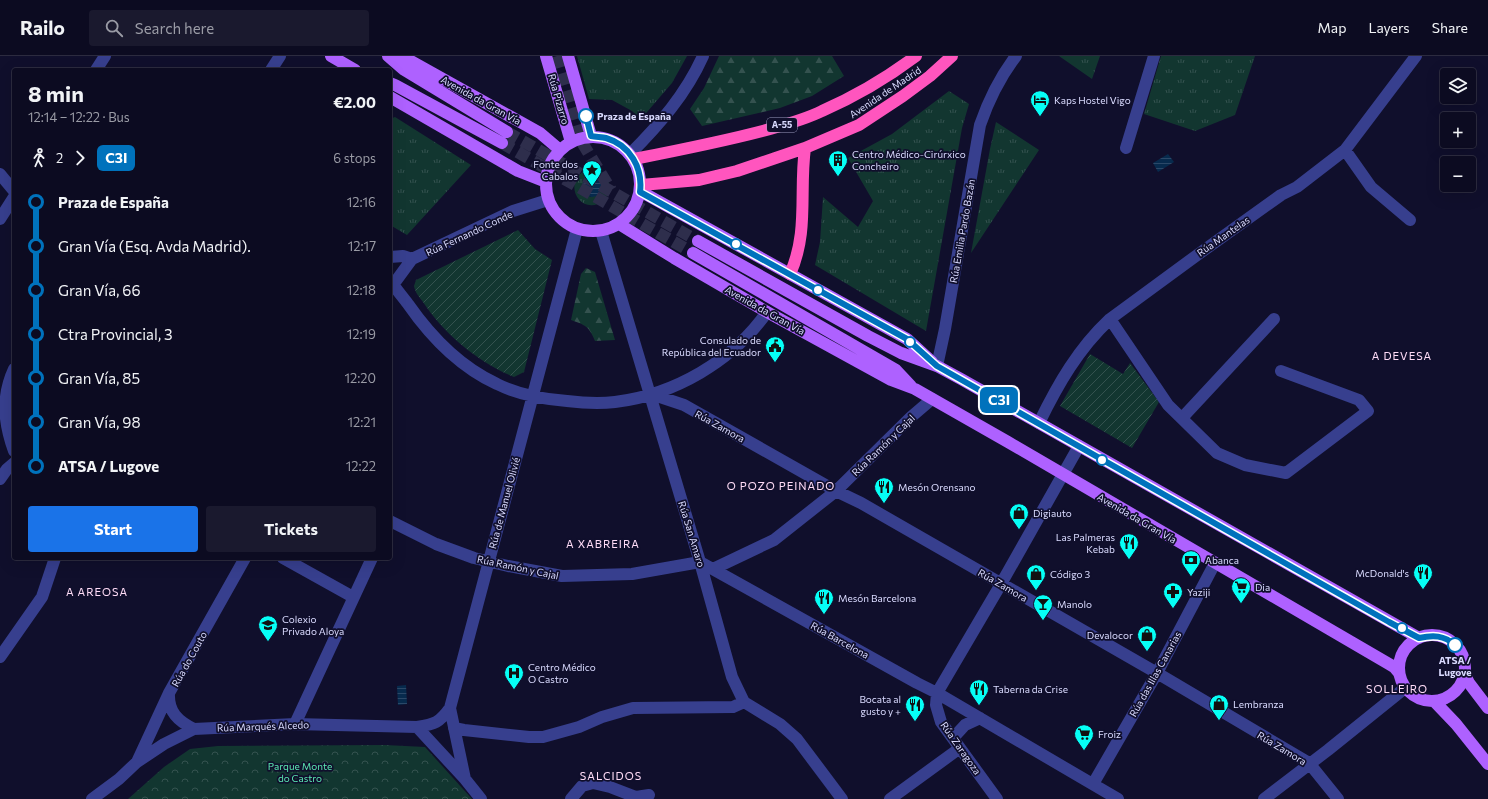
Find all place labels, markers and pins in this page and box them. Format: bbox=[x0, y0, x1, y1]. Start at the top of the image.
hotel icon: Kaps Hostel Vigo bbox=[1029, 89, 1051, 117]
place label: Kaps Hostel Vigo bbox=[1054, 94, 1131, 106]
marker: Praza de España bbox=[578, 108, 594, 124]
place label: Praza de España bbox=[597, 110, 671, 122]
place label: Centro Médico-Cirúrxico Concheiro bbox=[852, 148, 966, 172]
building icon: Centro Médico-Cirúrxico Concheiro bbox=[827, 149, 849, 177]
place label: Fonte dos Cabalos bbox=[533, 158, 578, 182]
place icon: Fonte dos Cabalos bbox=[581, 159, 603, 187]
unlabelled marker bbox=[730, 238, 742, 250]
unlabelled marker bbox=[812, 284, 824, 296]
place label: Consulado de República del Ecuador bbox=[662, 334, 761, 358]
public building icon: Consulado de República del Ecuador bbox=[764, 335, 786, 363]
unlabelled marker bbox=[904, 336, 916, 348]
unlabelled marker bbox=[1096, 454, 1108, 466]
restaurant icon: Mesón Orensano bbox=[873, 476, 895, 504]
place label: Mesón Orensano bbox=[898, 481, 976, 493]
shop icon: Digiauto bbox=[1008, 502, 1030, 530]
place label: Digiauto bbox=[1033, 507, 1072, 519]
place label: Las Palmeras Kebab bbox=[1056, 531, 1115, 555]
restaurant icon: Las Palmeras Kebab bbox=[1118, 532, 1140, 560]
bank icon: Abanca bbox=[1180, 549, 1202, 577]
place label: Abanca bbox=[1205, 554, 1239, 566]
restaurant icon: McDonald's bbox=[1412, 562, 1434, 590]
shop icon: Código 3 bbox=[1025, 563, 1047, 591]
place label: McDonald's bbox=[1355, 567, 1409, 579]
place label: Código 3 bbox=[1050, 568, 1090, 580]
supermarket icon: Dia bbox=[1230, 576, 1252, 604]
pharmacy icon: Yaziji bbox=[1162, 581, 1184, 609]
place label: Dia bbox=[1255, 581, 1270, 593]
place label: Yaziji bbox=[1187, 586, 1210, 598]
restaurant icon: Mesón Barcelona bbox=[813, 587, 835, 615]
place label: Mesón Barcelona bbox=[838, 592, 916, 604]
bar icon: Manolo bbox=[1032, 593, 1054, 621]
place label: Manolo bbox=[1057, 598, 1092, 610]
place label: Colexio Privado Aloya bbox=[282, 613, 344, 637]
school or university icon: Colexio Privado Aloya bbox=[257, 614, 279, 642]
unlabelled marker bbox=[1396, 622, 1408, 634]
shop icon: Devalocor bbox=[1136, 624, 1158, 652]
place label: Devalocor bbox=[1087, 629, 1133, 641]
marker: ATSA / Lugove bbox=[1447, 637, 1463, 653]
place label: ATSA / Lugove bbox=[1438, 654, 1472, 678]
place label: Centro Médico O Castro bbox=[528, 661, 596, 685]
hospital icon: Centro Médico O Castro bbox=[503, 662, 525, 690]
restaurant icon: Taberna da Crise bbox=[968, 678, 990, 706]
place label: Taberna da Crise bbox=[993, 683, 1068, 695]
place label: Bocata al gusto y + bbox=[859, 693, 901, 717]
shop icon: Lembranza bbox=[1208, 693, 1230, 721]
restaurant icon: Bocata al gusto y + bbox=[904, 694, 926, 722]
place label: Lembranza bbox=[1233, 698, 1284, 710]
supermarket icon: Froiz bbox=[1073, 723, 1095, 751]
place label: Froiz bbox=[1098, 728, 1121, 740]

